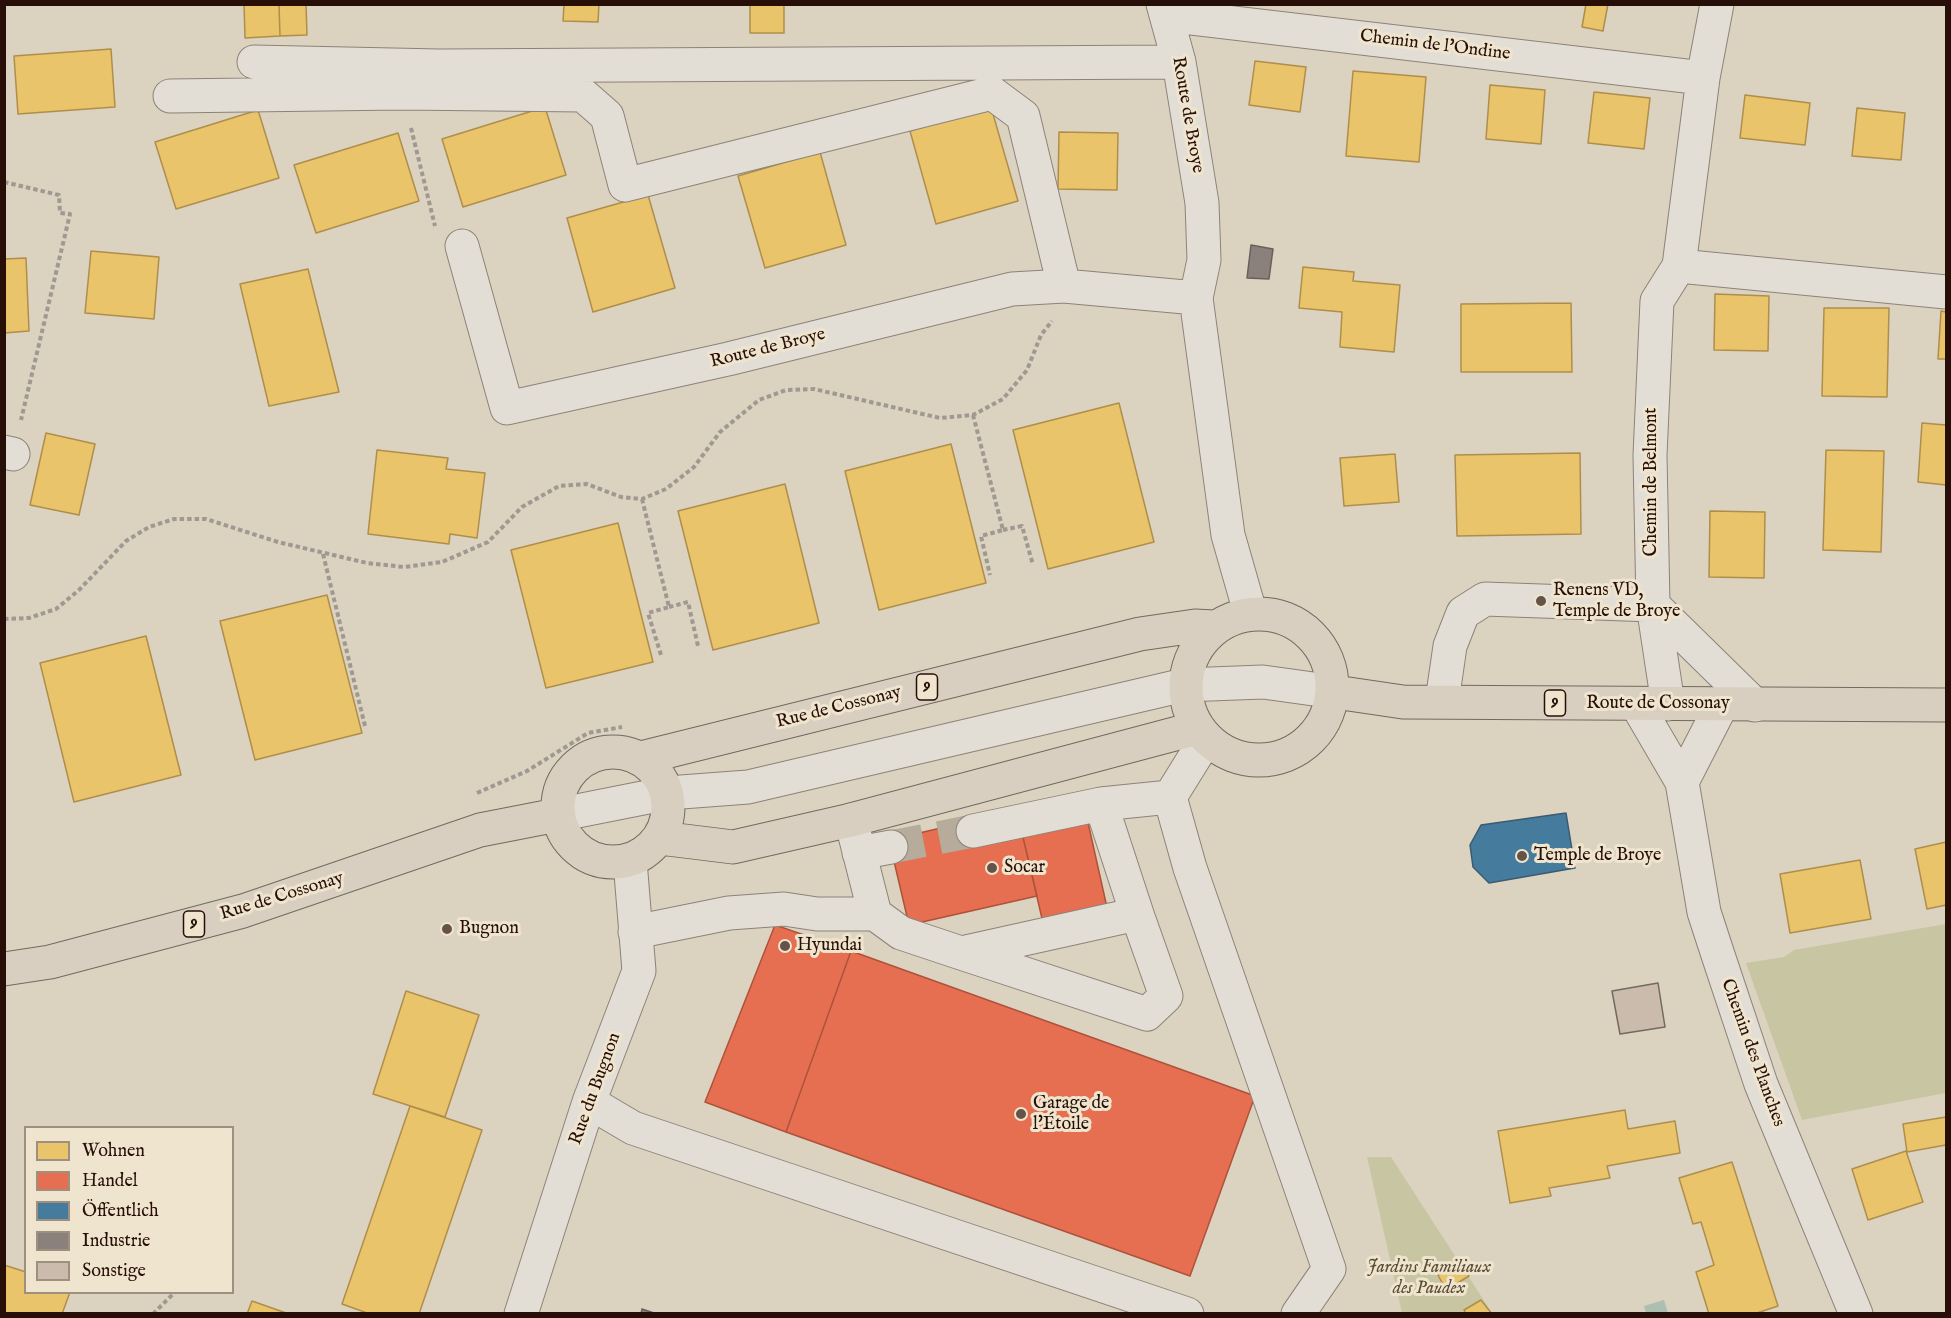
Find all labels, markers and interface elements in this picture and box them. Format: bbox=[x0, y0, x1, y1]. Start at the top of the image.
street label: Chemin de l'Ondine bbox=[1359, 26, 1511, 66]
street label: Route de Broye bbox=[1166, 55, 1208, 175]
street label: Route de Broye bbox=[708, 324, 828, 374]
street label: Chemin de Belmont bbox=[1641, 408, 1663, 556]
place label: Renens VD, Temple de Broye bbox=[1553, 580, 1680, 622]
marker: Renens VD, Temple de Broye bbox=[1534, 594, 1548, 608]
road number: 9 bbox=[916, 674, 938, 700]
street label: Rue de Cossonay bbox=[774, 682, 904, 734]
road number: 9 bbox=[1544, 690, 1566, 716]
street label: Route de Cossonay bbox=[1586, 693, 1730, 715]
place label: Temple de Broye bbox=[1534, 845, 1661, 867]
marker: Temple de Broye bbox=[1515, 849, 1529, 863]
place label: Socar bbox=[1004, 857, 1045, 879]
marker: Socar bbox=[985, 861, 999, 875]
street label: Rue de Cossonay bbox=[218, 868, 346, 926]
road number: 9 bbox=[184, 911, 204, 937]
place label: Bugnon bbox=[459, 918, 519, 940]
marker: Bugnon bbox=[440, 922, 454, 936]
place label: Hyundai bbox=[797, 935, 862, 957]
marker: Hyundai bbox=[778, 939, 792, 953]
street label: Chemin des Planches bbox=[1715, 976, 1789, 1130]
street label: Rue du Bugnon bbox=[566, 1030, 626, 1148]
place label: Garage de l'Étoile bbox=[1033, 1093, 1109, 1136]
marker: Garage de l'Étoile bbox=[1014, 1107, 1028, 1121]
legend bbox=[24, 1126, 234, 1294]
text: Wohnen bbox=[82, 1140, 145, 1163]
text: Handel bbox=[82, 1170, 138, 1193]
text: Öffentlich bbox=[82, 1200, 159, 1223]
text: Industrie bbox=[82, 1230, 150, 1253]
park label: Jardins Familiaux des Paudex bbox=[1367, 1257, 1491, 1300]
text: Sonstige bbox=[82, 1260, 146, 1283]

